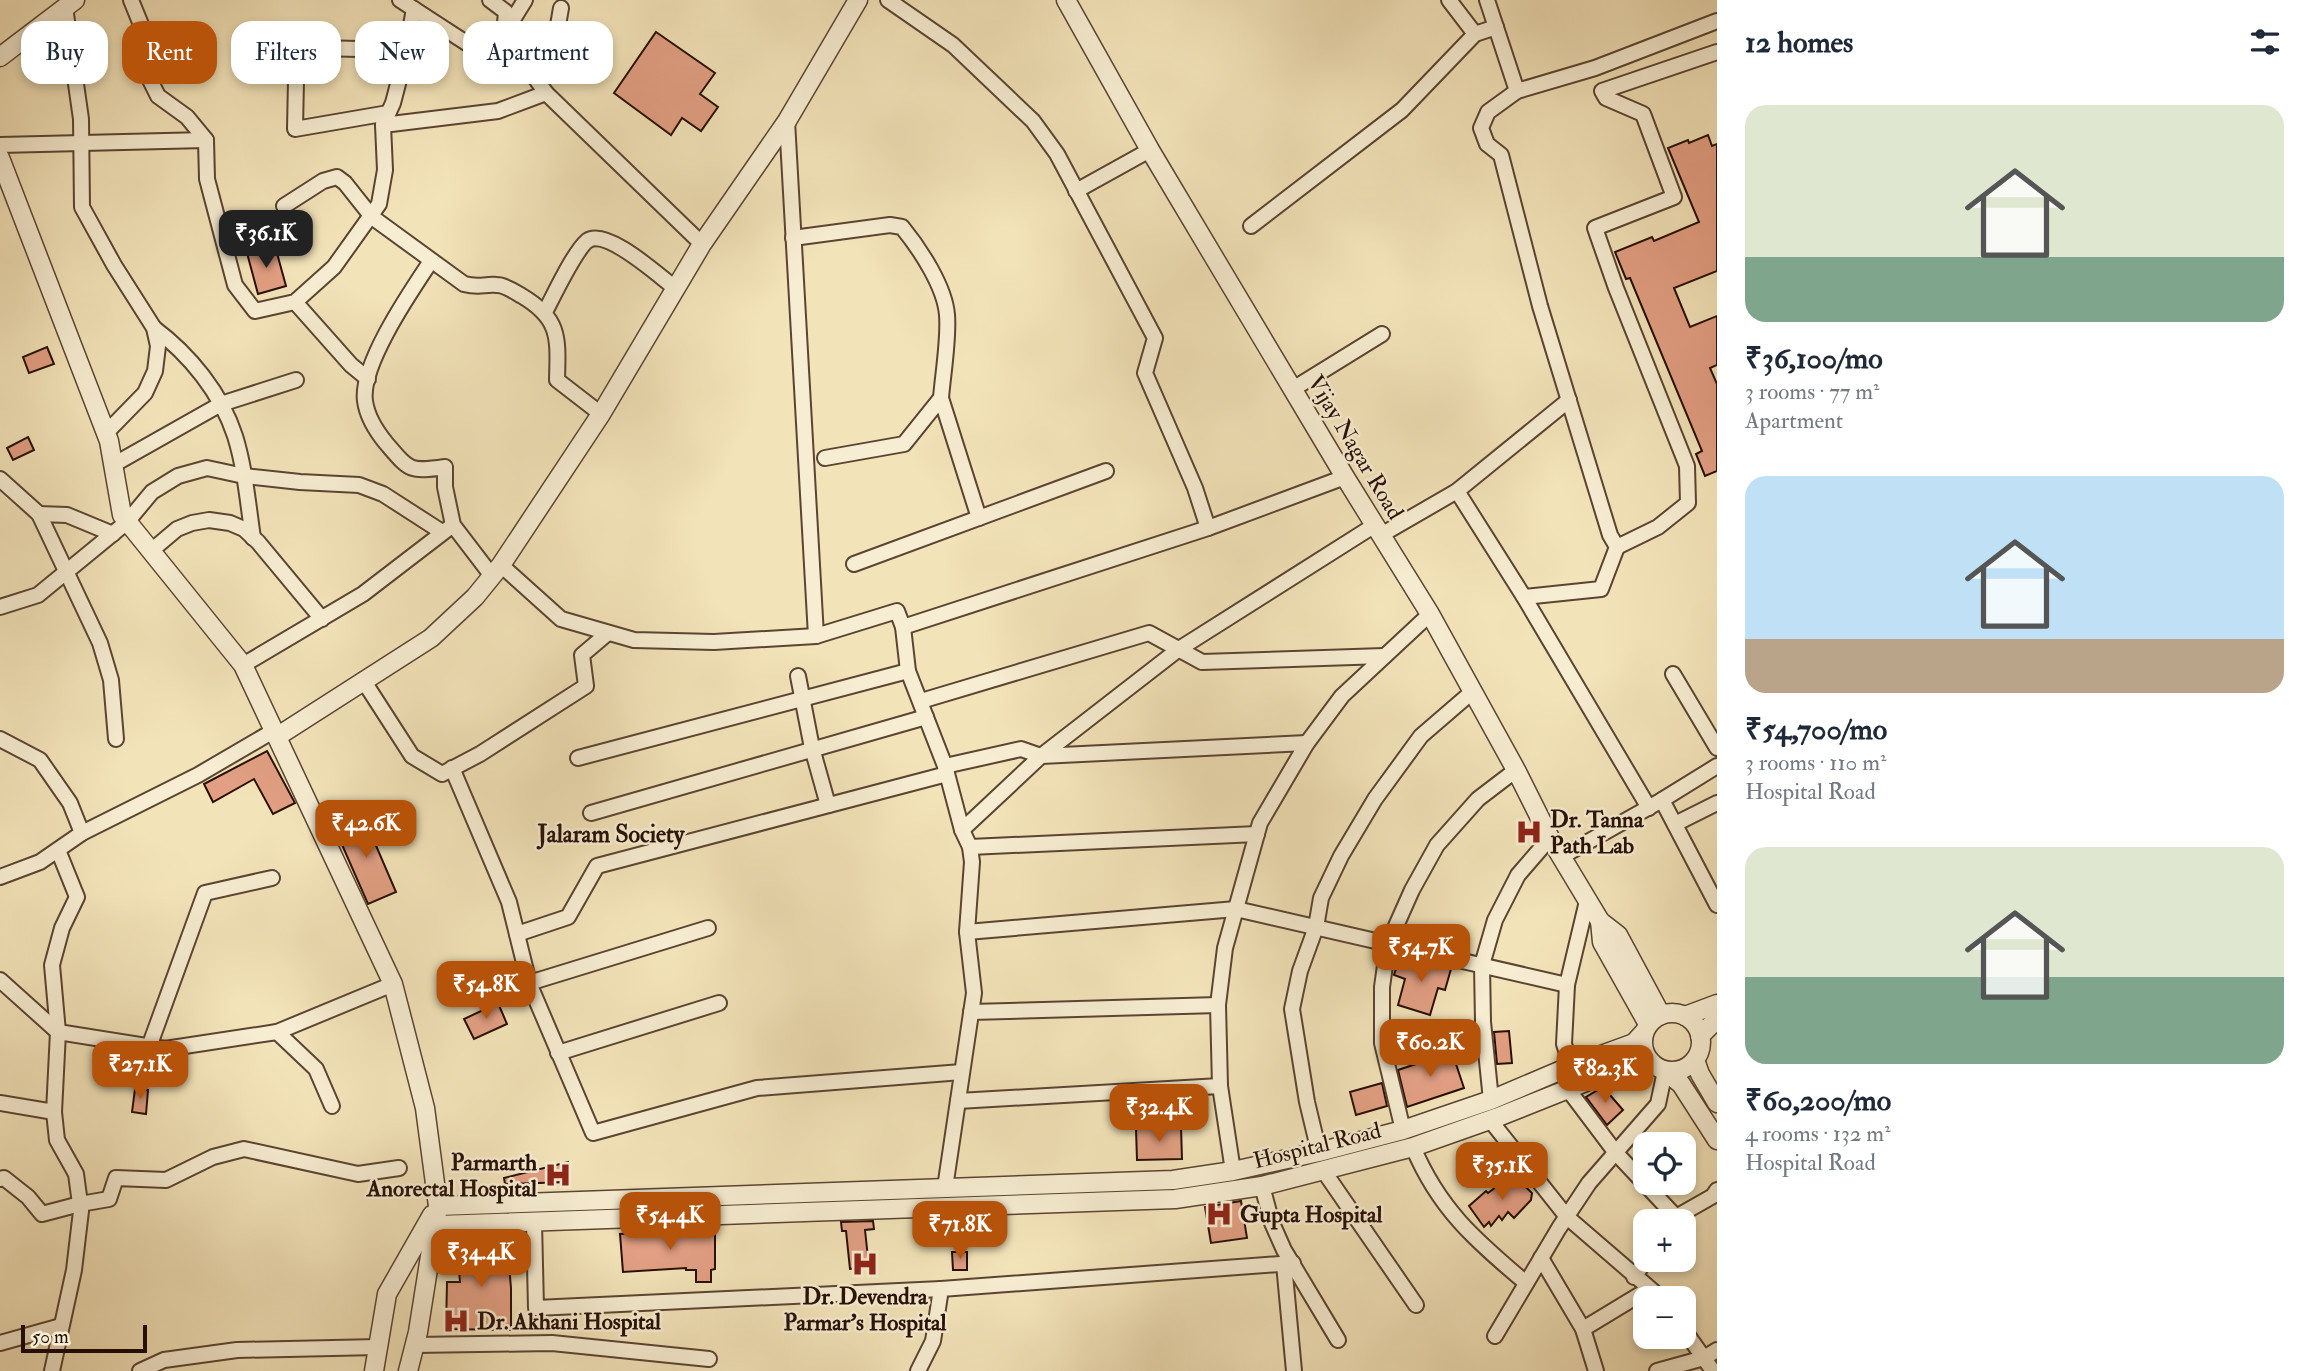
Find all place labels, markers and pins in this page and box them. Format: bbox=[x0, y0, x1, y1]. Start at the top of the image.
pin: ₹36.1K bbox=[209, 210, 323, 270]
pin: ₹42.6K bbox=[309, 800, 423, 860]
place label: Dr. Tanna Path Lab bbox=[1550, 805, 1645, 860]
hospital icon: Dr. Tanna Path Lab bbox=[1514, 817, 1544, 847]
pin: ₹54.7K bbox=[1364, 925, 1478, 984]
pin: ₹54.8K bbox=[429, 962, 543, 1021]
pin: ₹60.2K bbox=[1373, 1020, 1487, 1079]
pin: ₹27.1K bbox=[83, 1042, 197, 1101]
pin: ₹82.3K bbox=[1548, 1046, 1662, 1105]
pin: ₹32.4K bbox=[1102, 1084, 1216, 1144]
pin: ₹35.1K bbox=[1445, 1142, 1559, 1202]
place label: Parmarth Anorectal Hospital bbox=[366, 1148, 538, 1204]
hospital icon: Parmarth Anorectal Hospital bbox=[543, 1160, 573, 1190]
pin: ₹54.4K bbox=[613, 1192, 727, 1252]
hospital icon: Gupta Hospital bbox=[1204, 1199, 1234, 1229]
place label: Gupta Hospital bbox=[1240, 1200, 1384, 1230]
pin: ₹71.8K bbox=[903, 1202, 1017, 1261]
pin: ₹34.4K bbox=[424, 1230, 538, 1289]
hospital icon: Dr. Devendra Parmar's Hospital bbox=[850, 1249, 880, 1279]
place label: Dr. Devendra Parmar's Hospital bbox=[784, 1282, 948, 1338]
hospital icon: Dr. Akhani Hospital bbox=[441, 1306, 471, 1336]
place label: Dr. Akhani Hospital bbox=[477, 1307, 662, 1337]

